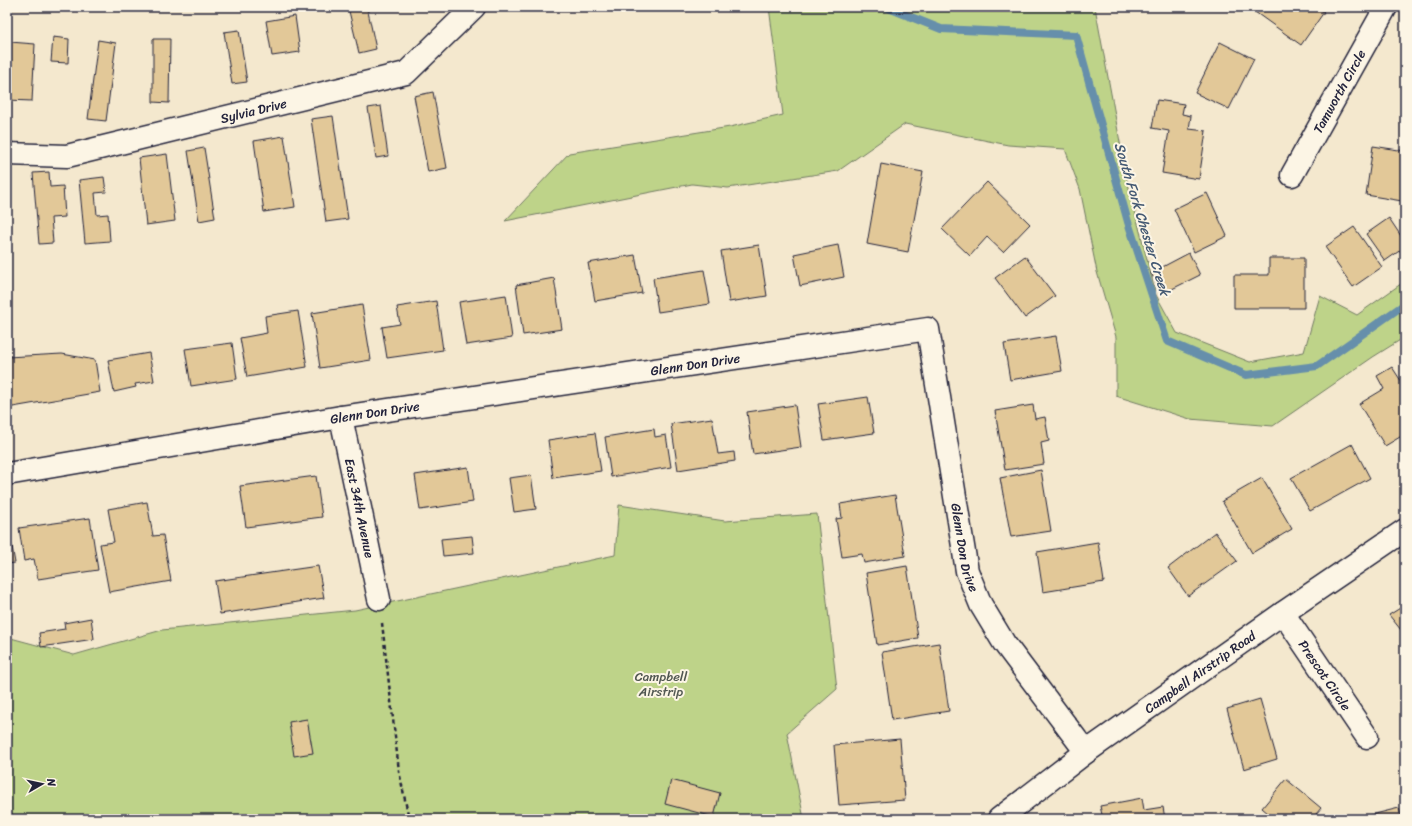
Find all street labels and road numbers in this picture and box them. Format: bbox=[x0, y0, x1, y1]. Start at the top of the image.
street label: Tamworth Circle bbox=[1306, 45, 1372, 138]
street label: Sylvia Drive bbox=[218, 91, 289, 130]
street label: Glenn Don Drive bbox=[649, 346, 742, 382]
street label: Glenn Don Drive bbox=[328, 394, 421, 430]
street label: East 34th Avenue bbox=[338, 456, 382, 560]
street label: Glenn Don Drive bbox=[945, 501, 986, 596]
street label: Campbell Airstrip Road bbox=[1139, 624, 1261, 719]
street label: Prescot Circle bbox=[1293, 635, 1358, 716]

